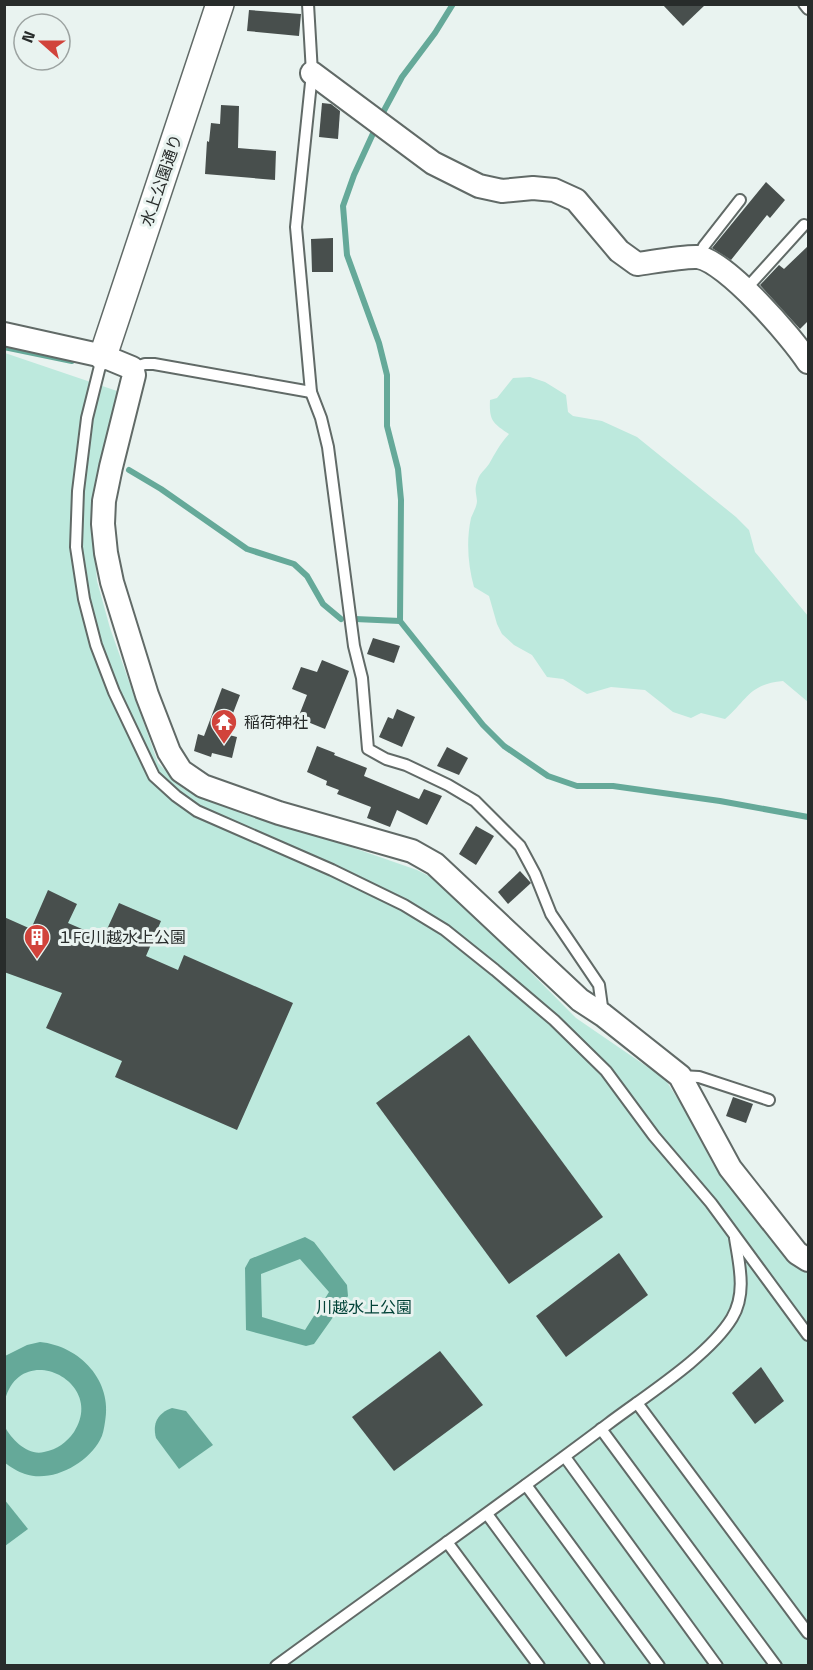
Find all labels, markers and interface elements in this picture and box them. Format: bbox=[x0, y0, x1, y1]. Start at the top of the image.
north arrow bbox=[12, 12, 72, 72]
text: N bbox=[15, 27, 41, 46]
street label: 水上公園通り bbox=[134, 131, 188, 229]
temple icon: 稲荷神社 bbox=[209, 707, 239, 745]
place label: 稲荷神社 bbox=[244, 710, 308, 734]
building icon: １FC川越水上公園 bbox=[22, 922, 52, 960]
place label: １FC川越水上公園 bbox=[57, 925, 186, 949]
park label: 川越水上公園 bbox=[316, 1295, 412, 1319]

